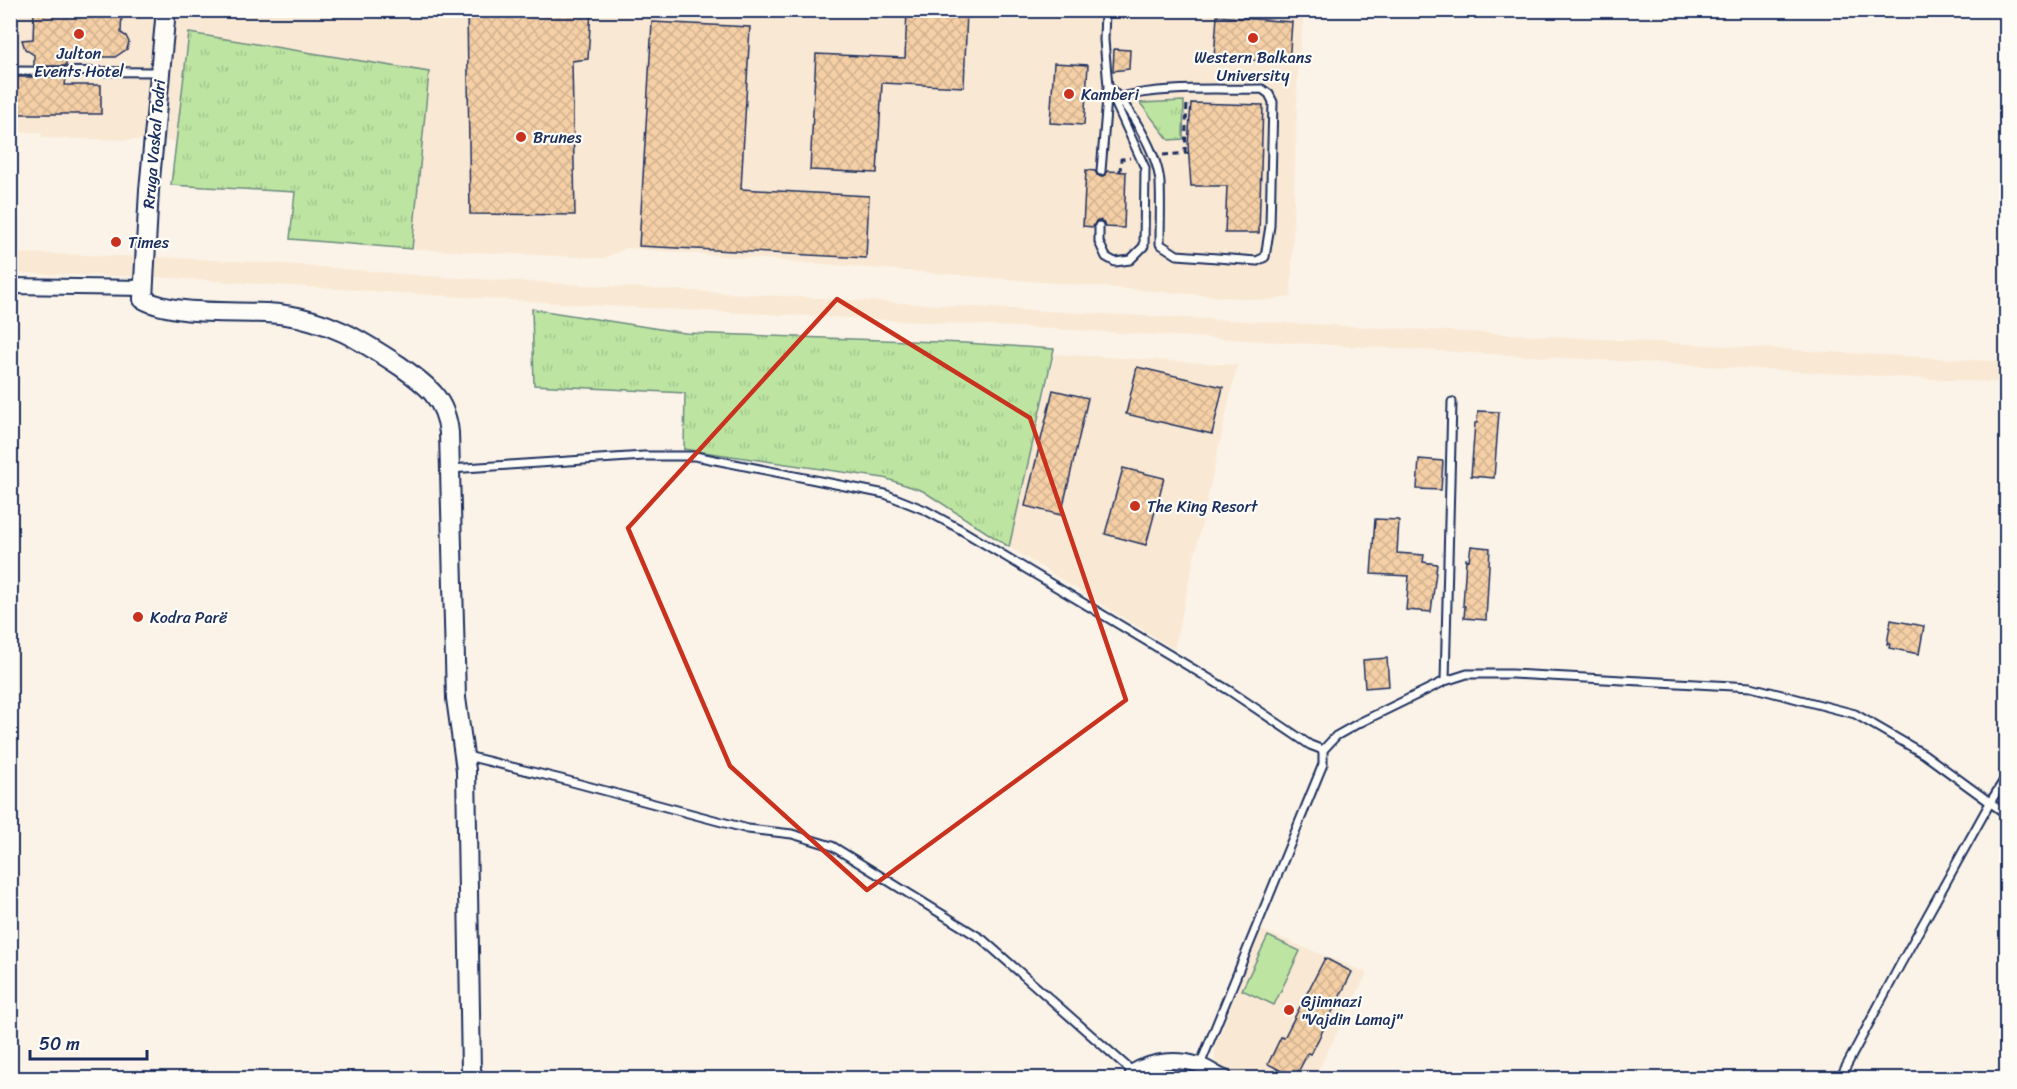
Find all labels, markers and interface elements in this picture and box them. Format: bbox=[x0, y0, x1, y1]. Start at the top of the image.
marker: Julton Events Hotel bbox=[72, 27, 86, 41]
marker: Western Balkans University bbox=[1246, 31, 1260, 45]
place label: Julton Events Hotel bbox=[34, 39, 124, 86]
place label: Western Balkans University bbox=[1194, 43, 1312, 90]
street label: Rruga Vaskal Todri bbox=[134, 78, 174, 210]
place label: Kamberi bbox=[1081, 80, 1139, 109]
marker: Kamberi bbox=[1062, 87, 1076, 101]
place label: Brunes bbox=[533, 123, 582, 152]
marker: Brunes bbox=[514, 130, 528, 144]
place label: Times bbox=[128, 228, 170, 257]
marker: Times bbox=[109, 235, 123, 249]
place label: The King Resort bbox=[1147, 492, 1258, 521]
marker: The King Resort bbox=[1128, 499, 1142, 513]
place label: Kodra Parë bbox=[150, 603, 228, 632]
marker: Kodra Parë bbox=[131, 610, 145, 624]
place label: Gjimnazi "Vajdin Lamaj" bbox=[1301, 987, 1404, 1034]
marker: Gjimnazi "Vajdin Lamaj" bbox=[1282, 1003, 1296, 1017]
scale bar bbox=[30, 1023, 147, 1061]
text: 50 m bbox=[39, 1028, 80, 1060]

